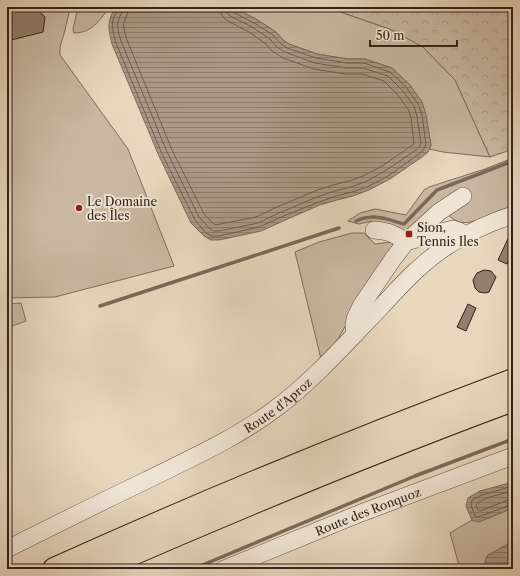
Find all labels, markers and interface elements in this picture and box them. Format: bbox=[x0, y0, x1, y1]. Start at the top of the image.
scale bar bbox=[370, 22, 457, 48]
text: 50 m bbox=[376, 28, 405, 43]
place label: Le Domaine des Îles bbox=[87, 194, 158, 223]
marker: Le Domaine des Îles bbox=[74, 203, 84, 213]
place label: Sion, Tennis Iles bbox=[417, 220, 479, 249]
marker: Sion, Tennis Iles bbox=[404, 229, 414, 239]
street label: Route d'Aproz bbox=[241, 374, 315, 436]
street label: Route des Ronquoz bbox=[313, 484, 423, 538]

